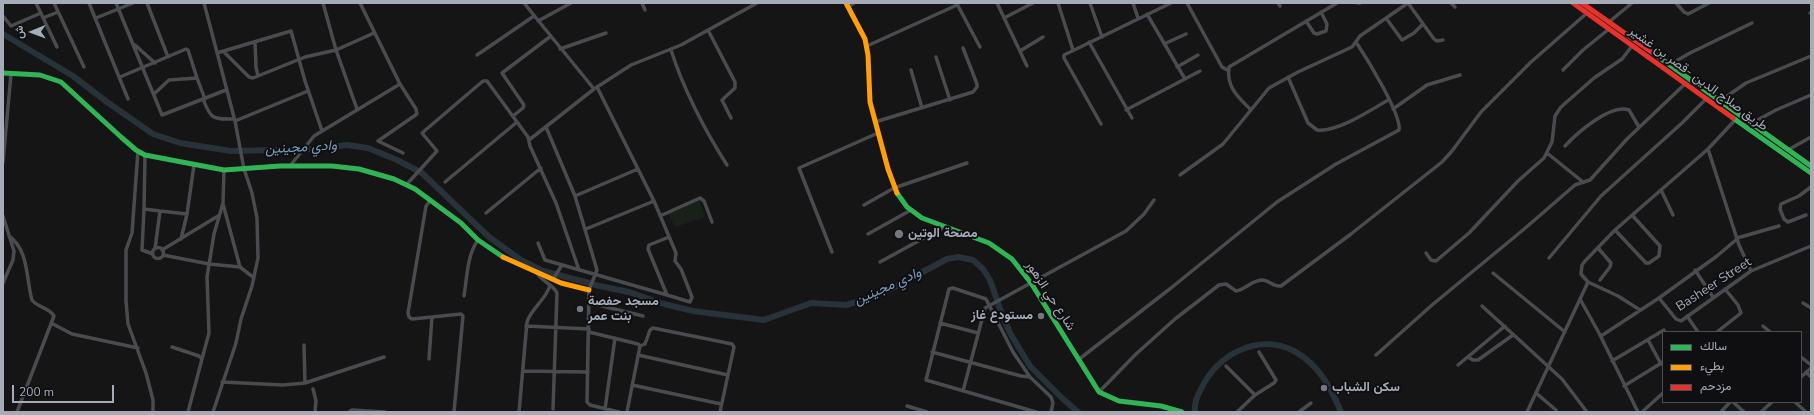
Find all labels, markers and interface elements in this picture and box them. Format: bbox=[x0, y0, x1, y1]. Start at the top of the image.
north arrow bbox=[12, 12, 52, 52]
street label: طريق صلاح الدين -قصر بن غشير bbox=[1625, 23, 1771, 135]
text: ش bbox=[12, 25, 27, 39]
water label: وادي مجينين bbox=[265, 138, 337, 158]
place label: مصحة الوتين bbox=[908, 226, 977, 242]
marker: مصحة الوتين bbox=[893, 228, 905, 240]
street label: Basheer Street bbox=[1673, 255, 1755, 315]
street label: شارع حي الزهور bbox=[1022, 258, 1078, 334]
water label: وادي مجينين bbox=[852, 265, 924, 309]
place label: مسجد حفصة بنت عمر bbox=[588, 294, 659, 325]
marker: مسجد حفصة بنت عمر bbox=[575, 304, 585, 314]
place label: مستودع غاز bbox=[971, 308, 1033, 324]
marker: مستودع غاز bbox=[1036, 311, 1046, 321]
legend bbox=[1662, 331, 1802, 403]
text: سالك bbox=[1700, 338, 1727, 354]
text: بطيء bbox=[1700, 358, 1724, 374]
scale bar bbox=[14, 377, 116, 403]
text: مزدحم bbox=[1700, 378, 1731, 394]
place label: سكن الشباب bbox=[1332, 380, 1400, 396]
marker: سكن الشباب bbox=[1319, 383, 1329, 393]
text: 200 m bbox=[19, 384, 54, 400]

